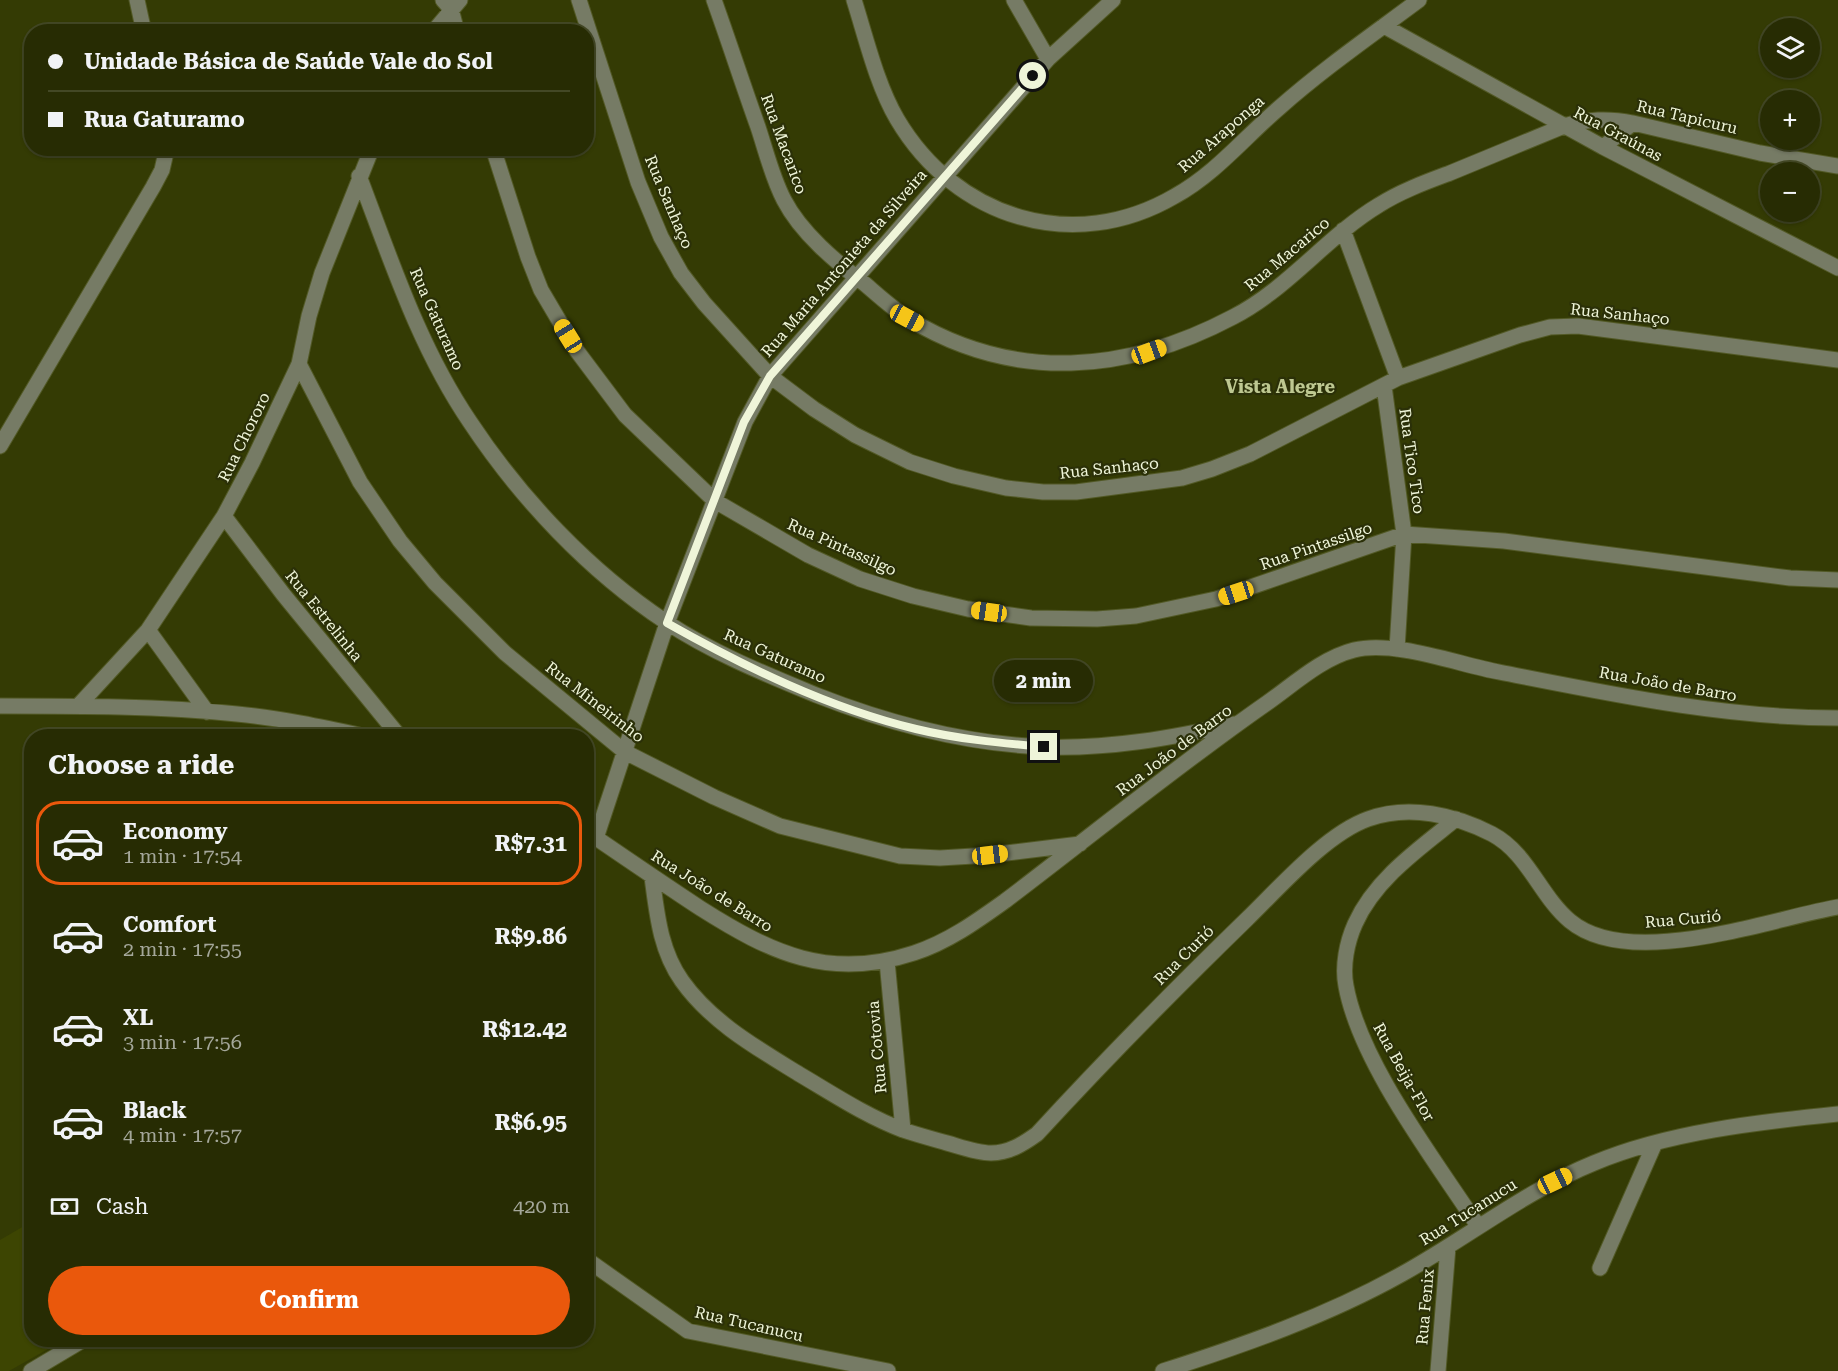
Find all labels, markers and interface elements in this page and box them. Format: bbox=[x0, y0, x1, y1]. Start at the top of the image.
map controls bbox=[1760, 18, 1820, 222]
button: layers bbox=[1760, 18, 1820, 78]
text: Unidade Básica de Saúde Vale do Sol bbox=[84, 49, 493, 74]
route start bbox=[1019, 62, 1046, 89]
button: + bbox=[1760, 90, 1820, 150]
street label: Rua Macarico bbox=[757, 91, 811, 197]
street label: Rua Araponga bbox=[1174, 91, 1268, 177]
street label: Rua Tapicuru bbox=[1635, 96, 1739, 138]
street label: Rua Graúnas bbox=[1570, 103, 1666, 165]
text: Rua Gaturamo bbox=[84, 107, 245, 132]
street label: Rua Sanhaço bbox=[641, 152, 697, 252]
button: − bbox=[1760, 162, 1820, 222]
street label: Rua Maria Antonieta da Silveira bbox=[757, 165, 931, 361]
street label: Rua Macarico bbox=[1241, 213, 1334, 295]
street label: Rua Gaturamo bbox=[406, 265, 468, 373]
street label: Rua Sanhaço bbox=[1569, 299, 1671, 329]
car bbox=[887, 302, 927, 334]
car bbox=[551, 316, 585, 356]
car bbox=[1129, 337, 1169, 367]
district label: Vista Alegre bbox=[1225, 376, 1335, 397]
street label: Rua Chororo bbox=[214, 389, 274, 485]
street label: Rua Tico Tico bbox=[1395, 407, 1429, 515]
street label: Rua Sanhaço bbox=[1058, 453, 1160, 483]
street label: Rua Pintassilgo bbox=[784, 514, 900, 580]
street label: Rua Pintassilgo bbox=[1257, 518, 1375, 574]
street label: Rua Estrelinha bbox=[281, 567, 367, 666]
car bbox=[1216, 579, 1256, 607]
car bbox=[970, 601, 1008, 623]
street label: Rua Gaturamo bbox=[721, 625, 829, 687]
street label: Rua Mineirinho bbox=[542, 658, 648, 747]
callout: 2 min bbox=[994, 660, 1094, 702]
street label: Rua João de Barro bbox=[1598, 663, 1739, 706]
text: 2 min bbox=[1016, 669, 1071, 693]
street label: Rua João de Barro bbox=[1113, 700, 1236, 800]
route end bbox=[1030, 733, 1057, 760]
text: Choose a ride bbox=[48, 749, 234, 781]
icon: car bbox=[51, 816, 105, 870]
text: Economy bbox=[123, 819, 227, 844]
text: R$7.31 bbox=[494, 831, 567, 856]
text: 1 min · 17:54 bbox=[123, 844, 242, 868]
car bbox=[971, 844, 1009, 866]
street label: Rua João de Barro bbox=[648, 846, 776, 936]
street label: Rua Curió bbox=[1644, 906, 1722, 932]
icon: car bbox=[51, 909, 105, 963]
text: Comfort bbox=[123, 912, 216, 937]
street label: Rua Curió bbox=[1150, 921, 1218, 989]
text: R$9.86 bbox=[494, 924, 567, 949]
text: 2 min · 17:55 bbox=[123, 937, 242, 961]
street label: Rua Cotovia bbox=[863, 999, 891, 1094]
icon: car bbox=[51, 1002, 105, 1056]
text: XL bbox=[123, 1005, 153, 1030]
text: R$12.42 bbox=[482, 1017, 567, 1042]
street label: Rua Beija-Flor bbox=[1369, 1019, 1439, 1125]
text: 3 min · 17:56 bbox=[123, 1030, 242, 1054]
icon: car bbox=[51, 1095, 105, 1149]
text: Black bbox=[123, 1098, 187, 1123]
text: R$6.95 bbox=[494, 1110, 567, 1135]
text: 4 min · 17:57 bbox=[123, 1123, 242, 1147]
car bbox=[1535, 1165, 1575, 1197]
street label: Rua Tucanucu bbox=[1416, 1175, 1520, 1249]
icon: cash bbox=[48, 1190, 81, 1223]
text: Cash bbox=[96, 1194, 148, 1219]
text: 420 m bbox=[513, 1194, 570, 1218]
button: Confirm bbox=[48, 1266, 570, 1335]
street label: Rua Fenix bbox=[1412, 1268, 1438, 1346]
street label: Rua Tucanucu bbox=[693, 1302, 805, 1346]

